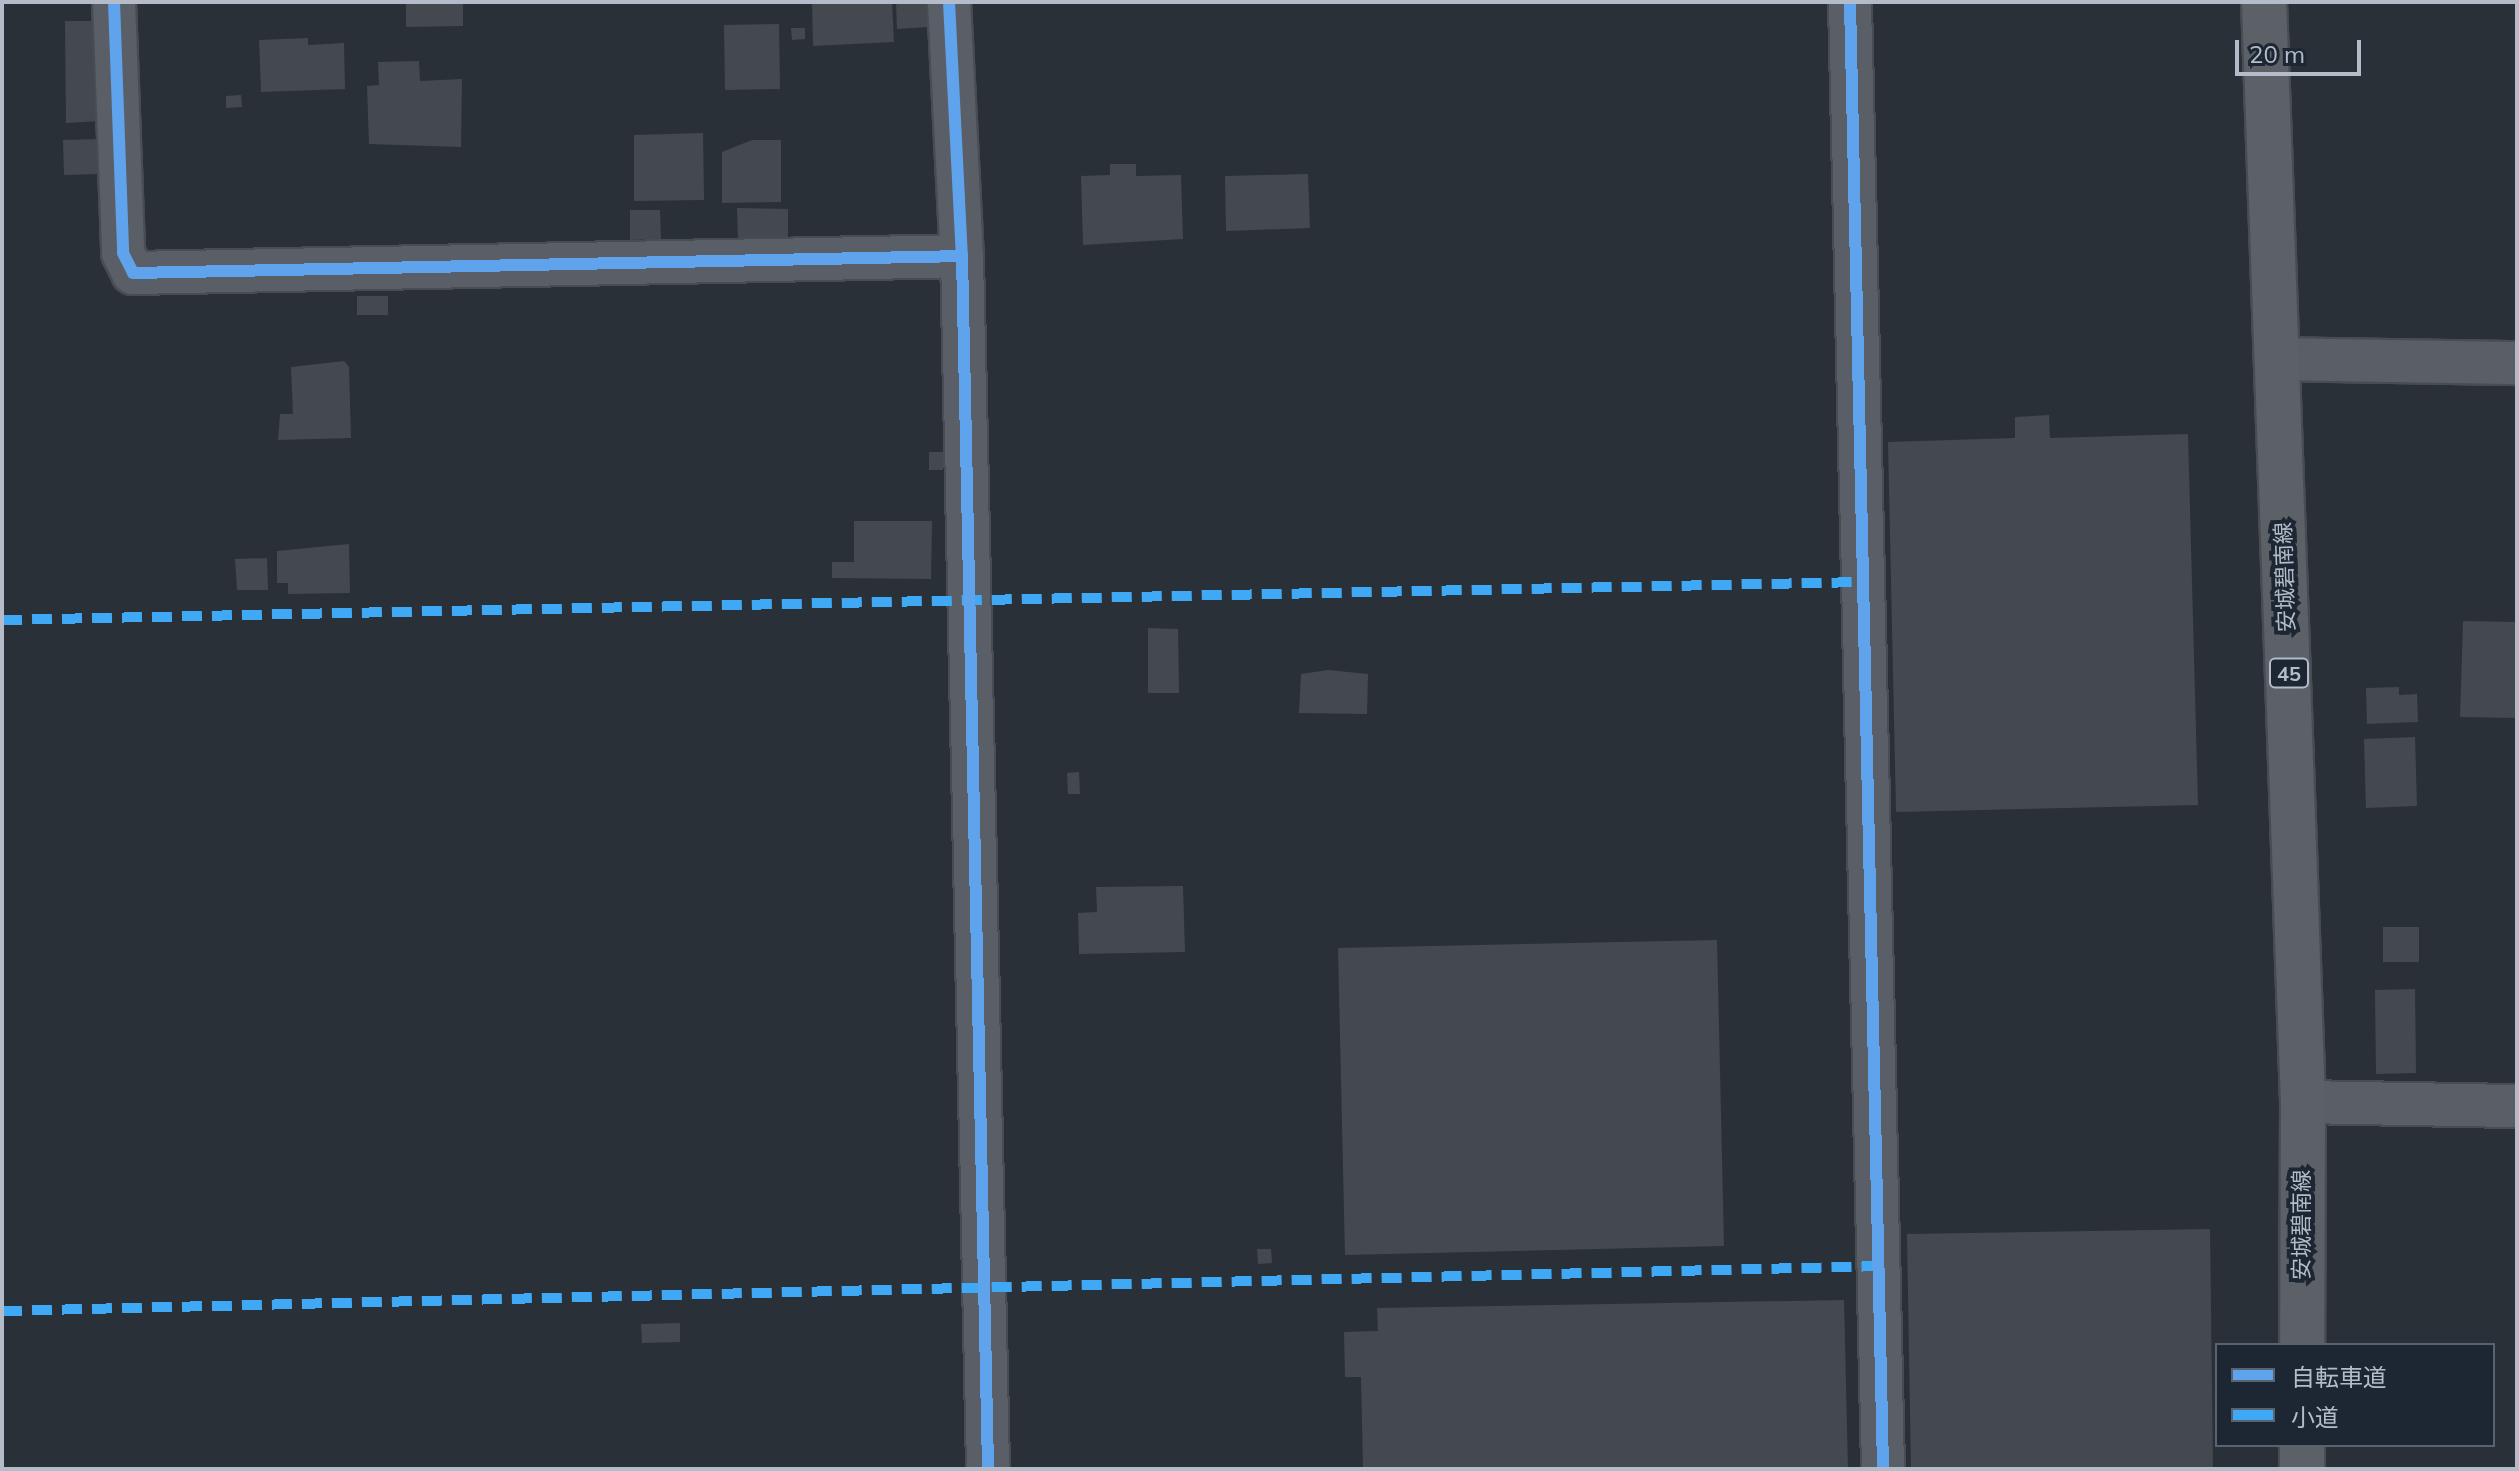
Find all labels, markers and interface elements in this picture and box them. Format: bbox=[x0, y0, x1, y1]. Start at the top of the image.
scale bar bbox=[2239, 24, 2365, 74]
text: 20 m bbox=[2249, 39, 2305, 69]
street label: 安城碧南線 bbox=[2270, 522, 2300, 632]
road number: 45 bbox=[2269, 657, 2309, 689]
street label: 安城碧南線 bbox=[2289, 1170, 2315, 1280]
legend bbox=[2215, 1343, 2495, 1447]
text: 自転車道 bbox=[2291, 1362, 2387, 1392]
text: 小道 bbox=[2291, 1402, 2339, 1432]

